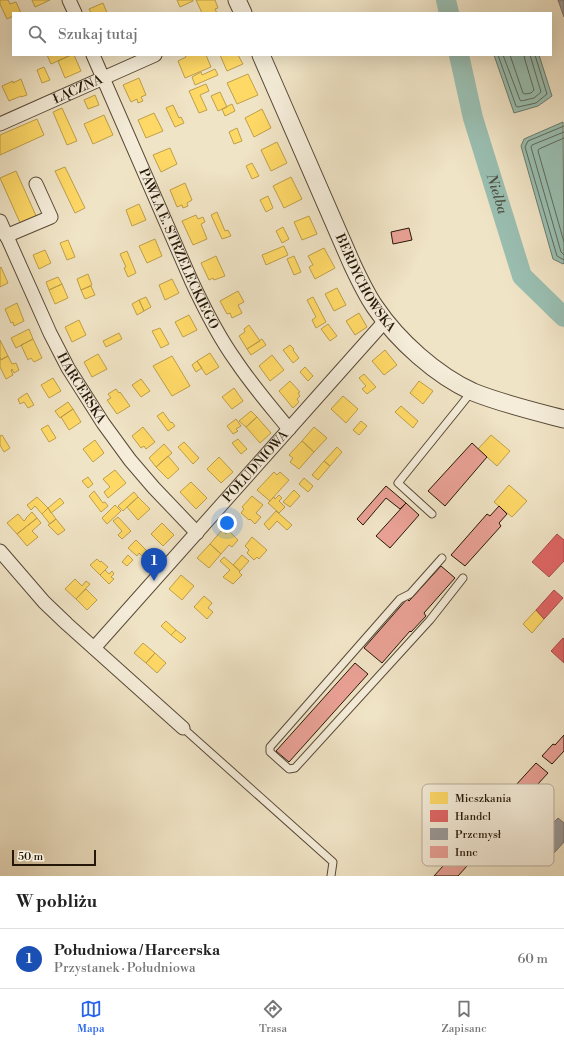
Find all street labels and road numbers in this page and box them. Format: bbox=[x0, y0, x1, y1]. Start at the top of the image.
street label: ŁĄCZNA bbox=[50, 71, 106, 107]
street label: PAWŁA E. STRZELECKIEGO bbox=[135, 166, 222, 332]
street label: BERDYCHOWSKA bbox=[332, 231, 400, 336]
street label: HARCERSKA bbox=[53, 350, 110, 427]
street label: POŁUDNIOWA bbox=[219, 426, 292, 506]

